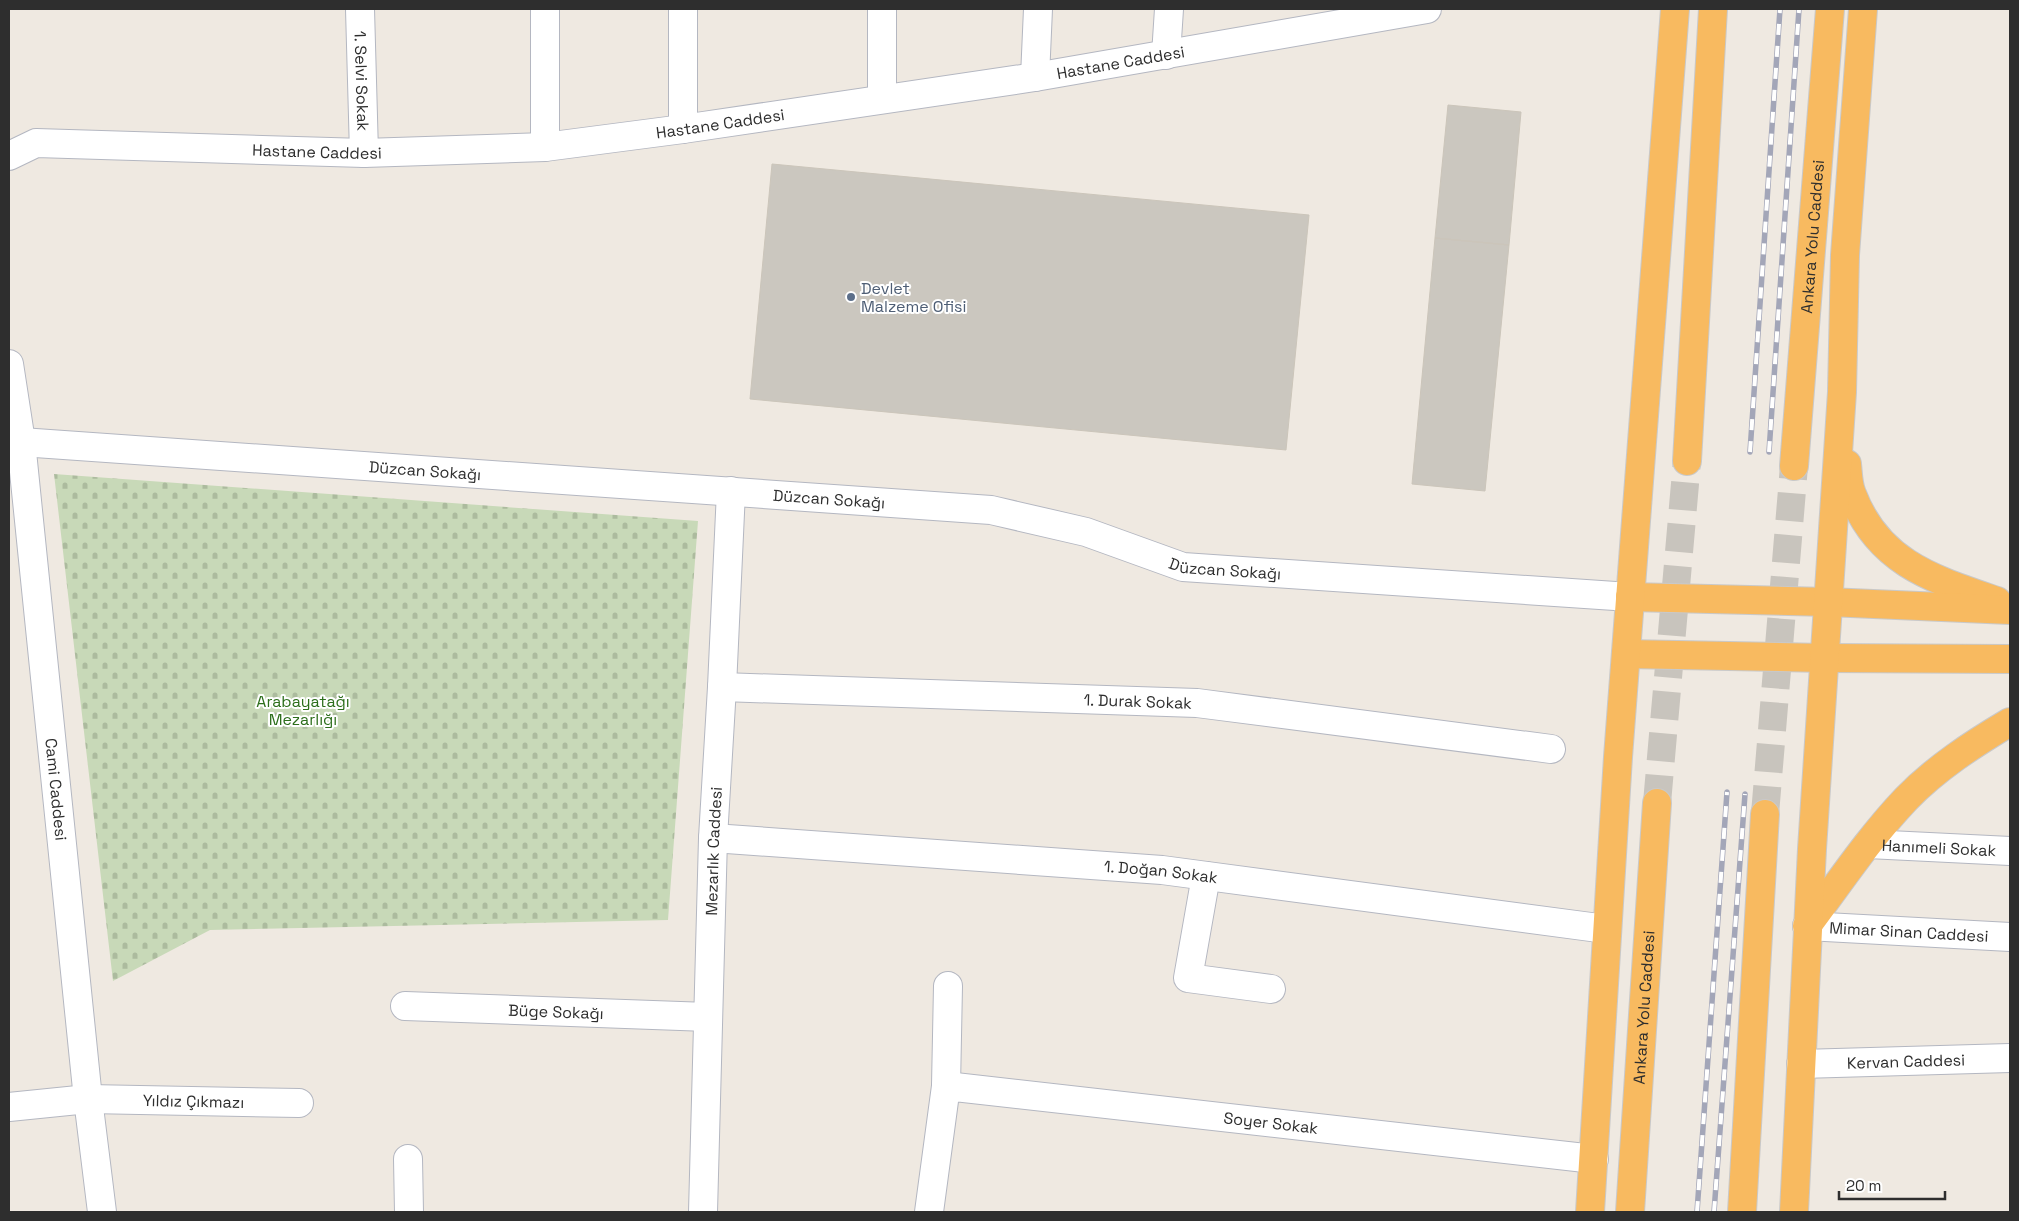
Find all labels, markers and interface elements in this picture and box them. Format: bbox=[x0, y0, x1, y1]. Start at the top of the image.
street label: 1. Selvi Sokak bbox=[350, 31, 374, 132]
street label: Hastane Caddesi bbox=[1055, 41, 1186, 84]
street label: Hastane Caddesi bbox=[655, 104, 786, 143]
street label: Hastane Caddesi bbox=[252, 139, 382, 164]
street label: Ankara Yolu Caddesi bbox=[1796, 159, 1829, 314]
place label: Devlet Malzeme Ofisi bbox=[861, 278, 966, 317]
marker: Devlet Malzeme Ofisi bbox=[845, 291, 857, 303]
street label: Düzcan Sokağı bbox=[368, 456, 482, 485]
street label: Düzcan Sokağı bbox=[772, 484, 886, 513]
street label: Düzcan Sokağı bbox=[1166, 552, 1282, 584]
street label: 1. Durak Sokak bbox=[1083, 689, 1193, 713]
park label: Arabayatağı Mezarlığı bbox=[256, 691, 350, 730]
street label: Cami Caddesi bbox=[41, 737, 72, 842]
street label: Mezarlık Caddesi bbox=[700, 786, 727, 916]
street label: Hanımeli Sokak bbox=[1881, 834, 1997, 861]
street label: 1. Doğan Sokak bbox=[1103, 855, 1219, 888]
street label: Mimar Sinan Caddesi bbox=[1829, 917, 1989, 946]
street label: Ankara Yolu Caddesi bbox=[1628, 930, 1659, 1085]
street label: Büge Sokağı bbox=[508, 999, 604, 1024]
street label: Kervan Caddesi bbox=[1847, 1049, 1965, 1073]
street label: Yıldız Çıkmazı bbox=[143, 1090, 244, 1112]
street label: Soyer Sokak bbox=[1222, 1107, 1320, 1138]
scale bar bbox=[1839, 1168, 1945, 1200]
text: 20 m bbox=[1846, 1176, 1881, 1195]

